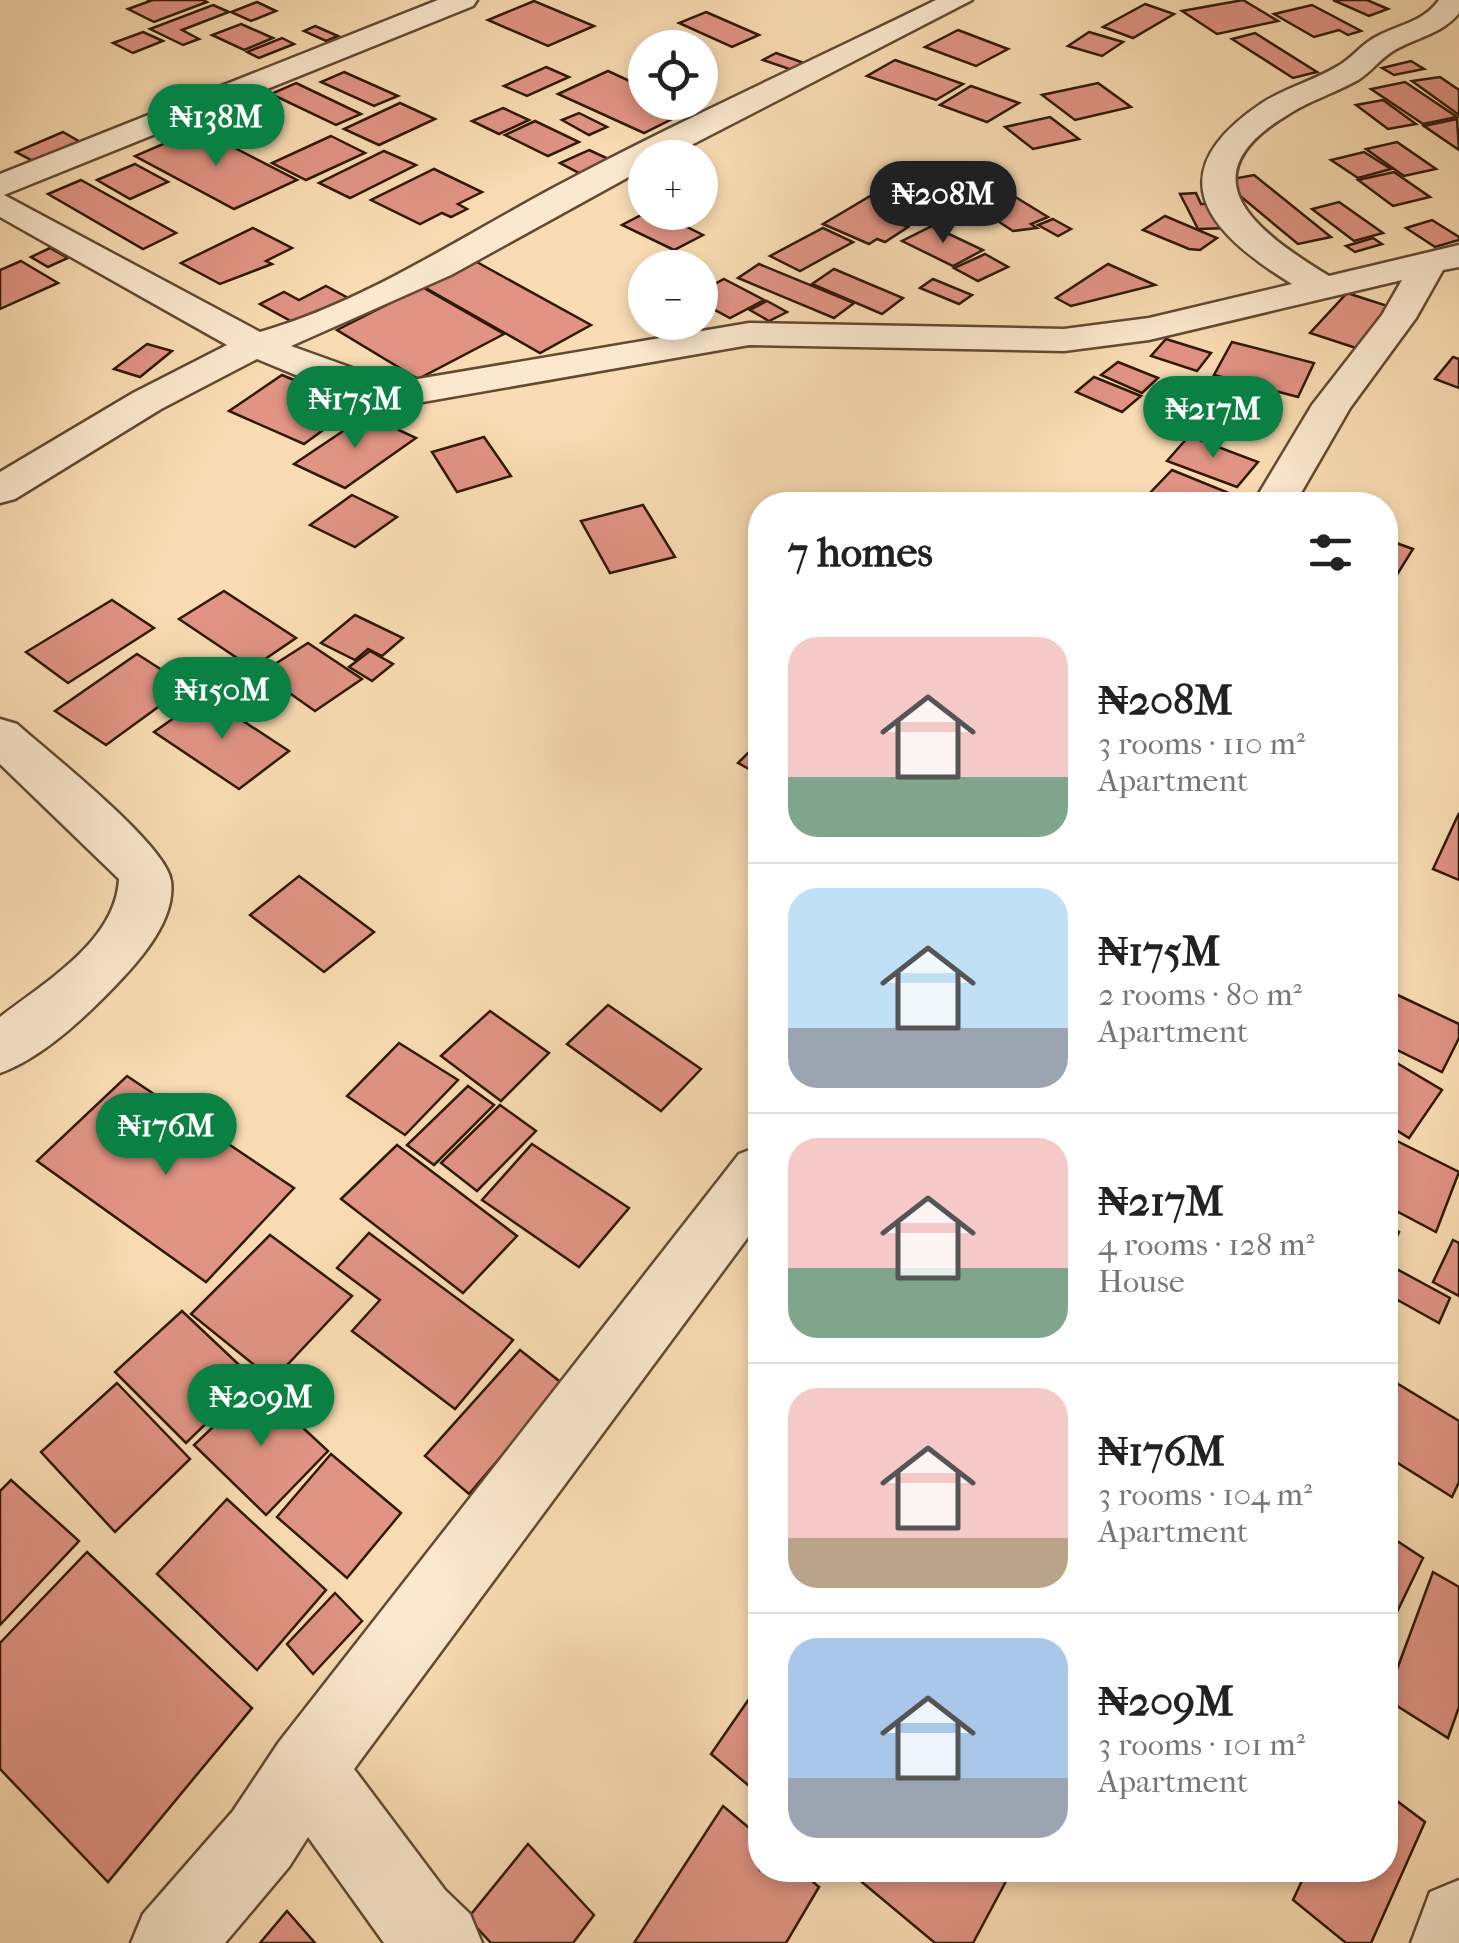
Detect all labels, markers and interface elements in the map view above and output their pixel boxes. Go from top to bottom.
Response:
map controls [628,30,718,340]
button: locate [628,30,718,120]
pin: ₦138M [146,84,286,169]
text: ₦138M [169,98,263,135]
button: + [628,140,718,230]
pin: ₦208M [873,161,1013,246]
text: ₦208M [892,175,994,212]
button: − [628,250,718,340]
pin: ₦175M [285,366,425,451]
pin: ₦217M [1143,376,1283,461]
text: ₦175M [308,380,402,417]
text: ₦217M [1165,390,1261,427]
icon: filters [1303,525,1358,580]
text: 7 homes [788,528,933,577]
pin: ₦150M [152,657,292,742]
text: ₦150M [174,671,270,708]
text: ₦208M [1098,676,1233,725]
icon: home [868,677,988,797]
text: 3 rooms · 110 m² [1098,725,1305,762]
text: Apartment [1098,762,1248,799]
text: ₦175M [1098,927,1220,976]
icon: home [868,928,988,1048]
text: 2 rooms · 80 m² [1098,976,1302,1013]
text: Apartment [1098,1013,1248,1050]
pin: ₦176M [96,1093,236,1178]
text: ₦176M [118,1107,214,1144]
text: ₦217M [1098,1177,1224,1226]
icon: home [868,1178,988,1298]
text: 4 rooms · 128 m² [1098,1226,1315,1263]
text: House [1098,1263,1185,1300]
pin: ₦209M [191,1364,331,1449]
text: ₦209M [209,1378,313,1415]
text: ₦176M [1098,1427,1225,1476]
icon: home [868,1428,988,1548]
text: 3 rooms · 104 m² [1098,1476,1312,1513]
text: Apartment [1098,1513,1248,1550]
text: ₦209M [1098,1677,1234,1726]
icon: home [868,1678,988,1798]
text: 3 rooms · 101 m² [1098,1726,1305,1763]
text: Apartment [1098,1763,1248,1800]

